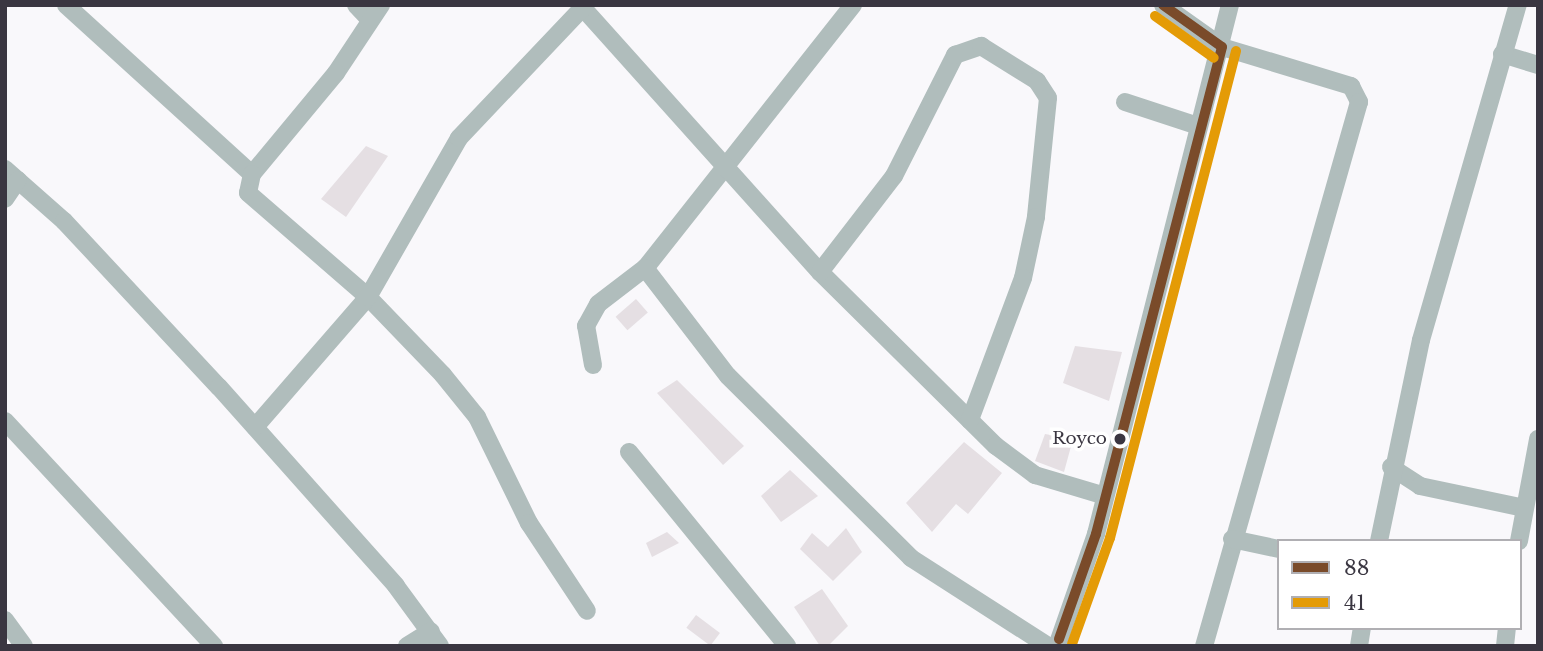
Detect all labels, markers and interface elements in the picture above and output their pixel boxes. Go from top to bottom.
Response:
place label: Royco [1052,429,1107,449]
marker: Royco [1113,432,1127,446]
legend [1277,539,1522,630]
text: 88 [1344,555,1369,581]
text: 41 [1344,590,1366,616]

